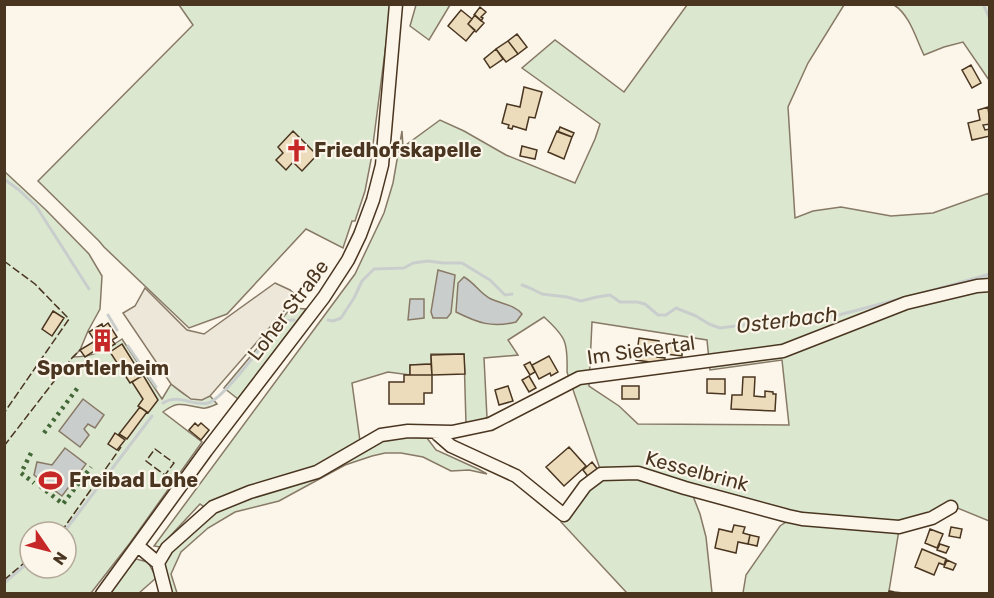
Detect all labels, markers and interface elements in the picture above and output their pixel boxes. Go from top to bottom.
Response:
church icon: Friedhofskapelle [283,137,309,163]
place label: Friedhofskapelle [314,138,482,162]
street label: Loher Straße [242,255,334,365]
water label: Osterbach [735,301,839,338]
building icon: Sportlerheim [90,327,116,353]
street label: Im Siekertal [585,331,697,369]
place label: Sportlerheim [37,356,169,380]
street label: Kesselbrink [643,446,752,496]
sports icon: Freibad Lohe [38,467,64,493]
place label: Freibad Lohe [69,468,198,492]
north arrow [18,520,78,580]
text: N [49,548,71,568]

